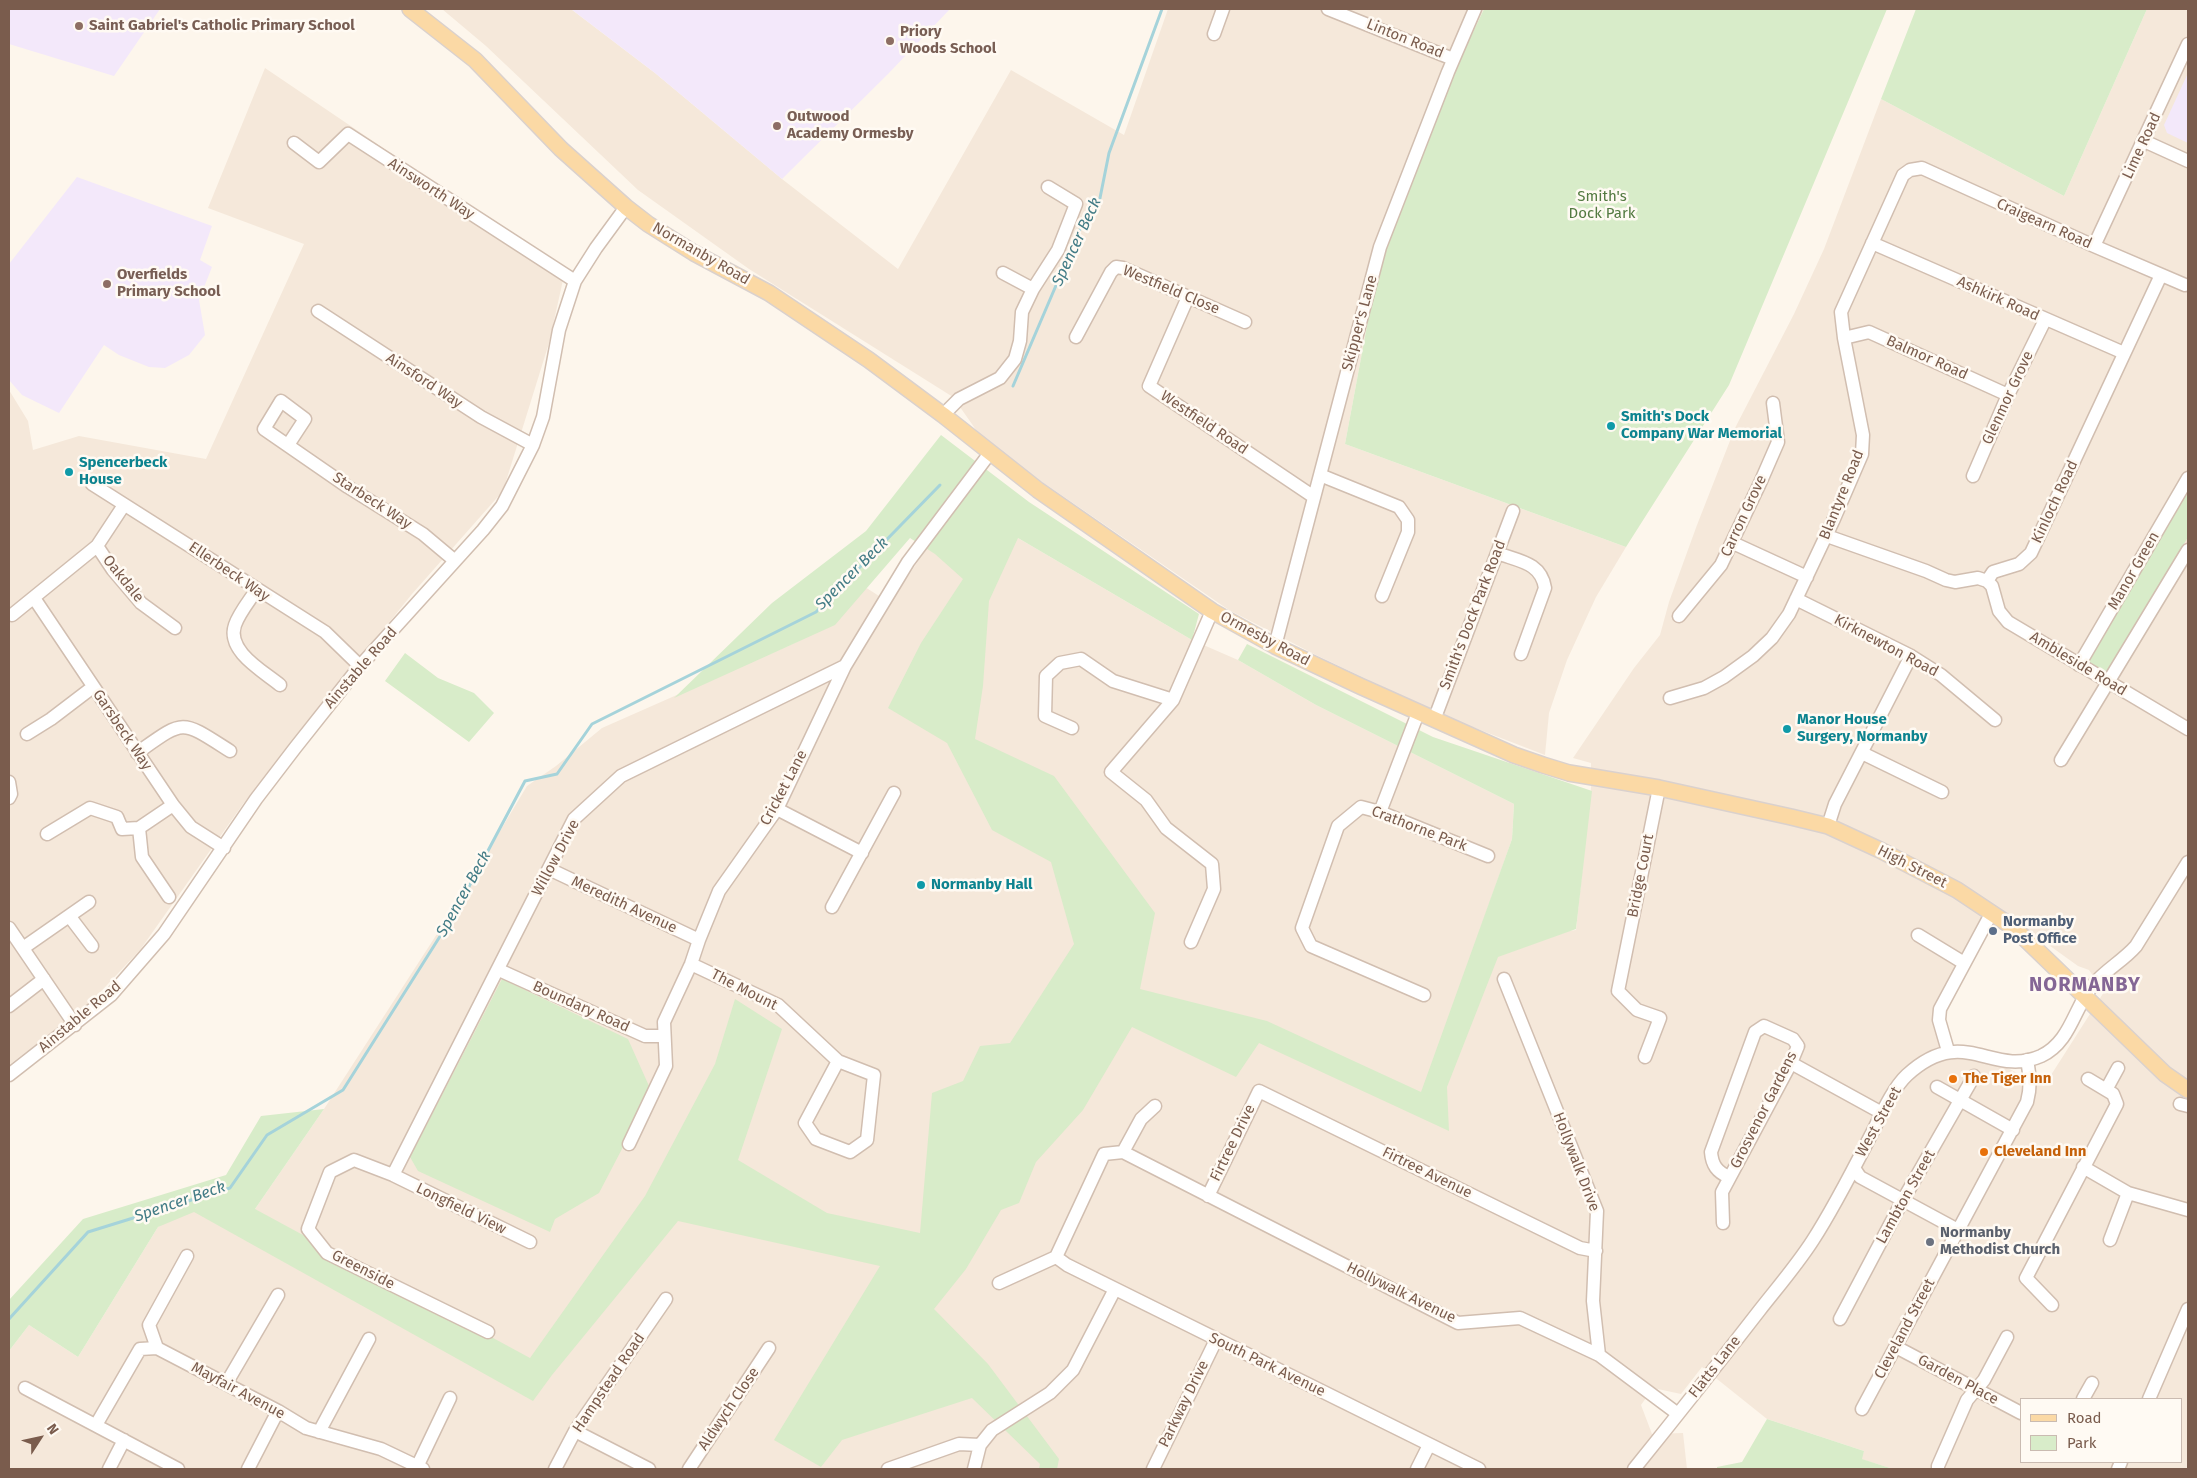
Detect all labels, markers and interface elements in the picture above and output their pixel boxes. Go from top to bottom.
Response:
street label: Linton Road [1364,15,1446,63]
place label: Saint Gabriel's Catholic Primary School [89,17,355,35]
marker: Saint Gabriel's Catholic Primary School [73,20,85,32]
place label: Priory Woods School [900,23,996,58]
marker: Priory Woods School [884,35,896,47]
place label: Outwood Academy Ormesby [787,108,913,143]
street label: Lime Road [2119,110,2165,182]
marker: Outwood Academy Ormesby [771,120,783,132]
street label: Ainsworth Way [384,154,478,224]
park label: Smith's Dock Park [1569,188,1635,223]
water label: Spencer Beck [1048,195,1106,289]
street label: Craigearn Road [1993,195,2095,253]
street label: Normanby Road [649,219,753,289]
street label: Westfield Close [1120,262,1222,318]
place label: Overfields Primary School [117,266,221,301]
street label: Skipper's Lane [1339,273,1381,373]
street label: Ashkirk Road [1954,273,2042,325]
marker: Overfields Primary School [101,278,113,290]
street label: Balmor Road [1883,332,1971,384]
street label: Glenmor Grove [1978,348,2038,448]
street label: Ainsford Way [382,350,466,412]
street label: Westfield Road [1157,387,1251,459]
place label: Smith's Dock Company War Memorial [1621,408,1782,443]
marker: Smith's Dock Company War Memorial [1605,420,1617,432]
street label: Blantyre Road [1816,447,1868,543]
place label: Spencerbeck House [79,454,167,489]
street label: Kinloch Road [2028,458,2082,546]
marker: Spencerbeck House [63,466,75,478]
street label: Starbeck Way [329,469,415,533]
street label: Carron Grove [1717,472,1771,560]
street label: Manor Green [2104,529,2164,613]
water label: Spencer Beck [812,534,892,614]
street label: Ellerbeck Way [185,538,273,606]
street label: Smith's Dock Park Road [1436,538,1510,692]
street label: Oakdale [99,552,147,606]
street label: Ormesby Road [1217,608,1313,670]
street label: Kirknewton Road [1831,611,1941,681]
street label: Ainstable Road [321,624,401,712]
street label: Ambleside Road [2026,628,2130,700]
street label: Garsbeck Way [88,686,156,774]
place label: Manor House Surgery, Normanby [1797,711,1927,746]
marker: Manor House Surgery, Normanby [1781,723,1793,735]
street label: Cricket Lane [757,747,811,829]
street label: Crathorne Park [1369,803,1469,855]
street label: Willow Drive [528,817,584,899]
street label: Bridge Court [1624,833,1658,919]
street label: High Street [1874,842,1950,892]
water label: Spencer Beck [433,848,495,940]
street label: Meredith Avenue [568,873,680,937]
place label: Normanby Hall [931,876,1032,894]
marker: Normanby Hall [915,879,927,891]
place label: Normanby Post Office [2003,913,2077,948]
marker: Normanby Post Office [1987,925,1999,937]
street label: The Mount [708,966,780,1014]
district label: NORMANBY [2028,973,2142,997]
street label: Ainstable Road [35,977,125,1057]
street label: Boundary Road [530,978,632,1036]
street label: Grosvenor Gardens [1727,1048,1801,1172]
place label: The Tiger Inn [1963,1070,2051,1088]
marker: The Tiger Inn [1947,1073,1959,1085]
street label: West Street [1852,1084,1906,1160]
street label: Firtree Drive [1207,1102,1259,1184]
street label: Hollywalk Drive [1549,1110,1603,1214]
street label: Firtree Avenue [1379,1143,1475,1203]
place label: Cleveland Inn [1994,1143,2086,1161]
marker: Cleveland Inn [1978,1146,1990,1158]
street label: Lambton Street [1873,1147,1939,1247]
water label: Spencer Beck [132,1177,228,1227]
street label: Longfield View [413,1179,509,1239]
place label: Normanby Methodist Church [1940,1224,2060,1259]
marker: Normanby Methodist Church [1924,1236,1936,1248]
street label: Greenside [328,1246,398,1294]
street label: Hollywalk Avenue [1343,1259,1459,1327]
street label: Cleveland Street [1871,1276,1939,1382]
street label: South Park Avenue [1206,1329,1328,1401]
street label: Hampstead Road [569,1330,649,1436]
street label: Flatts Lane [1685,1332,1745,1402]
street label: Garden Place [1914,1351,2002,1409]
street label: Parkway Drive [1155,1358,1213,1450]
street label: Mayfair Avenue [188,1359,288,1423]
street label: Aldwych Close [695,1364,763,1454]
legend [2020,1398,2182,1463]
text: Road [2067,1409,2102,1427]
north arrow [15,1413,65,1463]
text: N [43,1420,62,1438]
text: Park [2067,1434,2097,1452]

